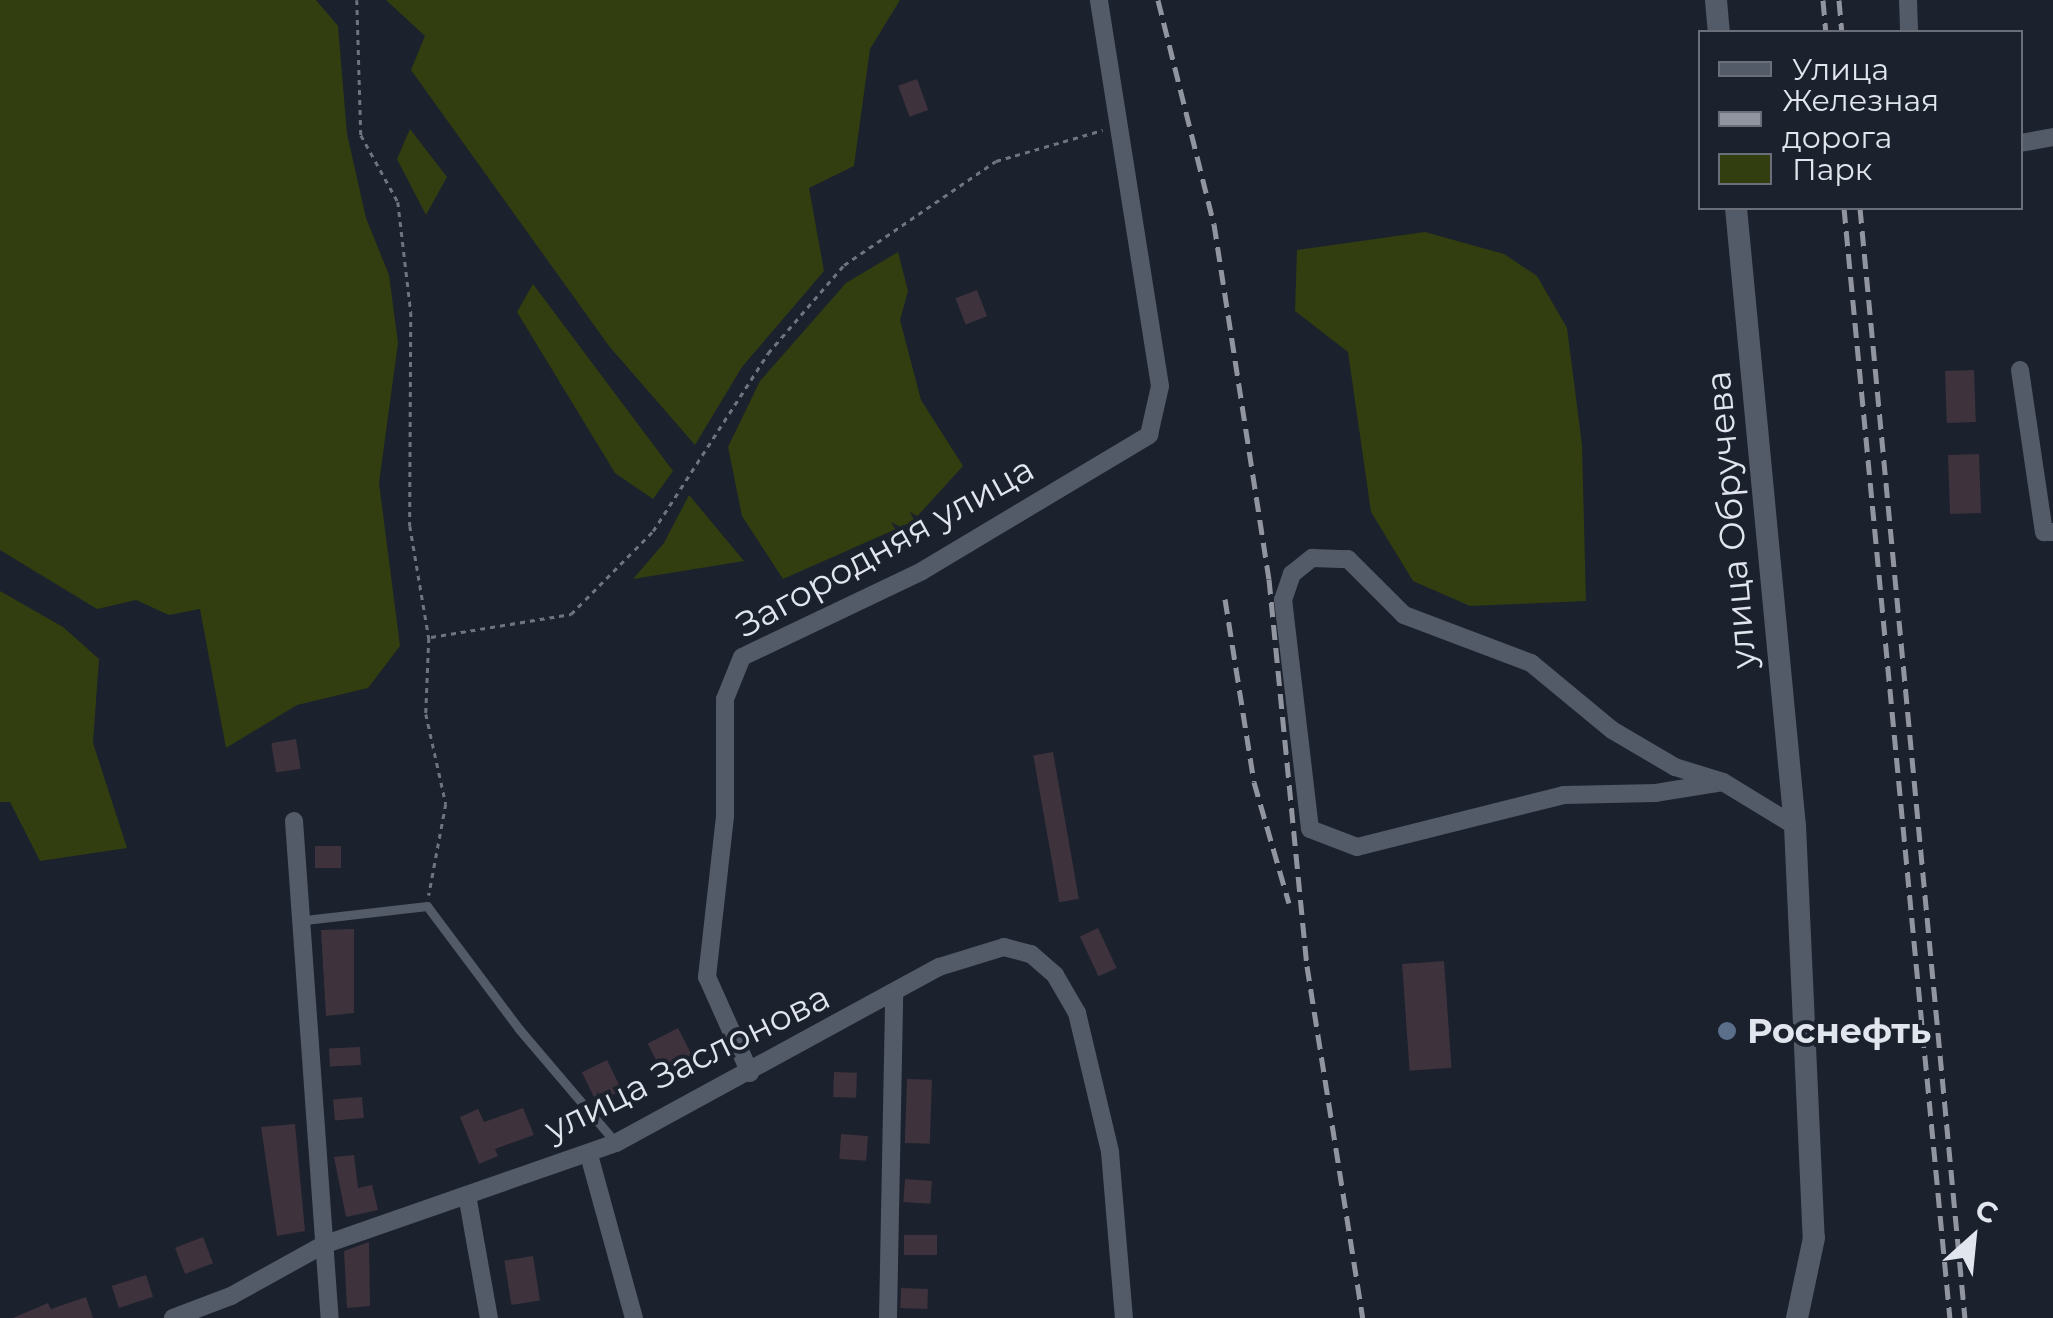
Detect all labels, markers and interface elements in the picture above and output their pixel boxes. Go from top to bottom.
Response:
legend [1698,30,2023,210]
text: Улица [1792,51,1889,88]
text: Железная дорога [1782,82,1939,156]
text: Парк [1792,151,1872,188]
street label: улица Обручева [1697,369,1765,671]
street label: Загородняя улица [729,448,1041,646]
street label: улица Заслонова [538,976,836,1150]
place label: Роснефть [1747,1010,1931,1052]
marker: Роснефть [1716,1020,1738,1042]
north arrow [1923,1188,2023,1288]
text: С [1970,1192,2003,1231]

